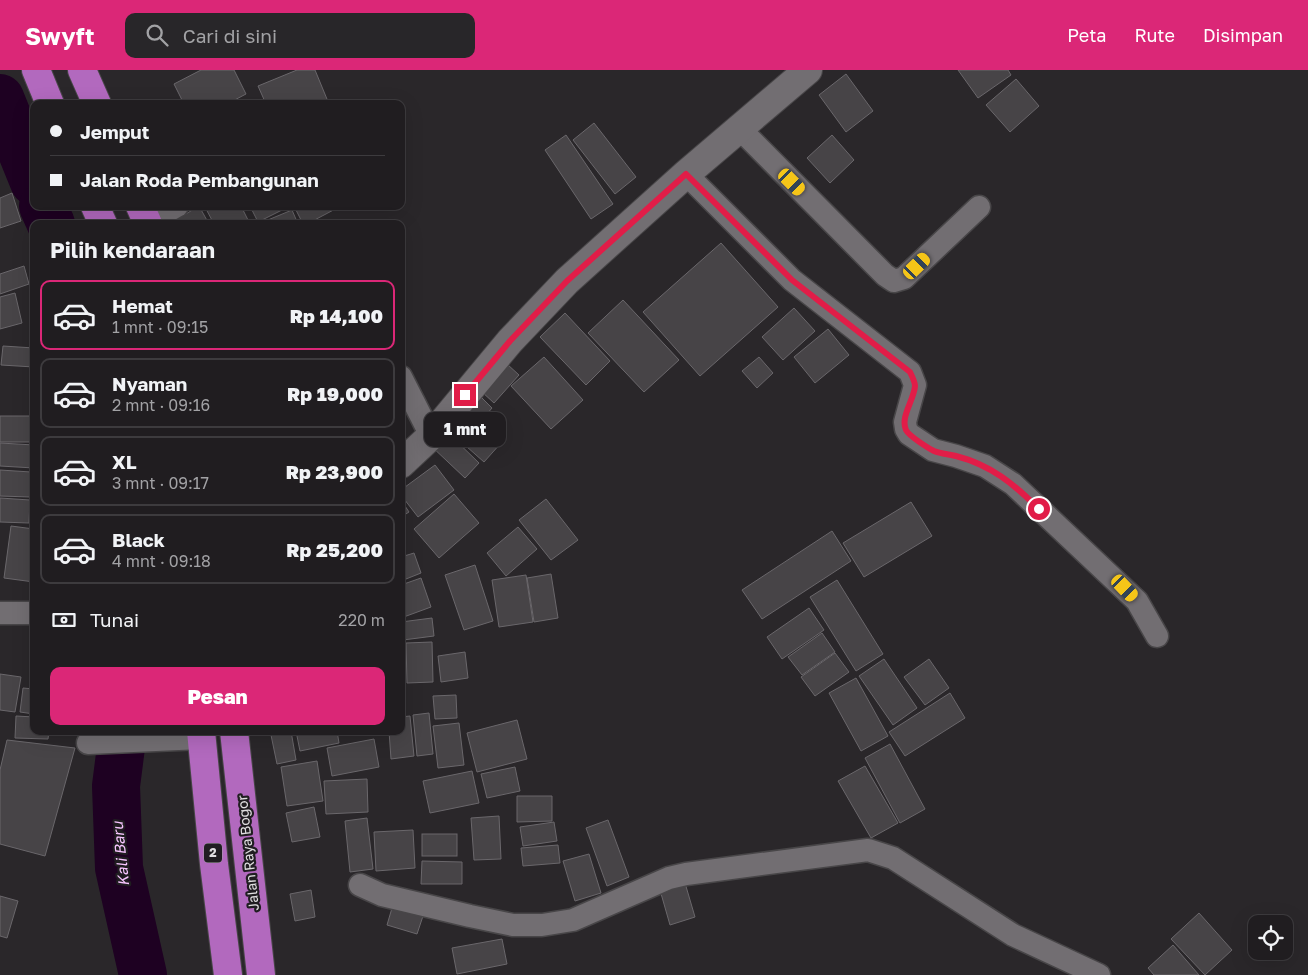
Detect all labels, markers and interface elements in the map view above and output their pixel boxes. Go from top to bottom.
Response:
search box [125,13,475,58]
text: Swyft [25,21,95,50]
icon: search [143,21,171,49]
text: Cari di sini [183,24,277,47]
text: Peta [1067,24,1107,46]
text: Rute [1135,24,1175,46]
text: Disimpan [1203,24,1283,46]
text: Jemput [80,120,149,143]
car [776,166,807,198]
text: Jalan Roda Pembangunan [80,168,319,191]
text: Pilih kendaraan [50,236,215,263]
car [900,250,933,282]
icon: car [52,293,97,338]
text: Hemat [112,294,173,317]
text: Rp 14,100 [290,304,383,327]
text: 1 mnt · 09:15 [112,317,208,337]
icon: car [52,371,97,416]
text: Nyaman [112,372,187,395]
text: Rp 19,000 [287,382,383,405]
route end [454,384,476,406]
text: 2 mnt · 09:16 [112,395,210,415]
callout: 1 mnt [424,412,506,448]
text: 1 mnt [444,419,486,439]
icon: car [52,449,97,494]
text: XL [112,450,137,473]
text: Rp 23,900 [286,460,383,483]
text: 3 mnt · 09:17 [112,473,209,493]
route start [1028,498,1050,520]
icon: car [52,527,97,572]
text: Black [112,528,165,551]
text: Rp 25,200 [286,538,383,561]
text: 4 mnt · 09:18 [112,551,211,571]
car [1109,572,1140,604]
icon: cash [50,606,78,634]
text: Tunai [90,608,139,631]
text: 220 m [338,610,385,630]
button: Pesan [50,667,385,725]
street label: Jalan Raya Bogor [233,794,262,912]
water label: Kali Baru [108,820,132,887]
road number: 2 [204,844,222,862]
map controls [1248,915,1293,960]
button: locate [1248,915,1293,960]

